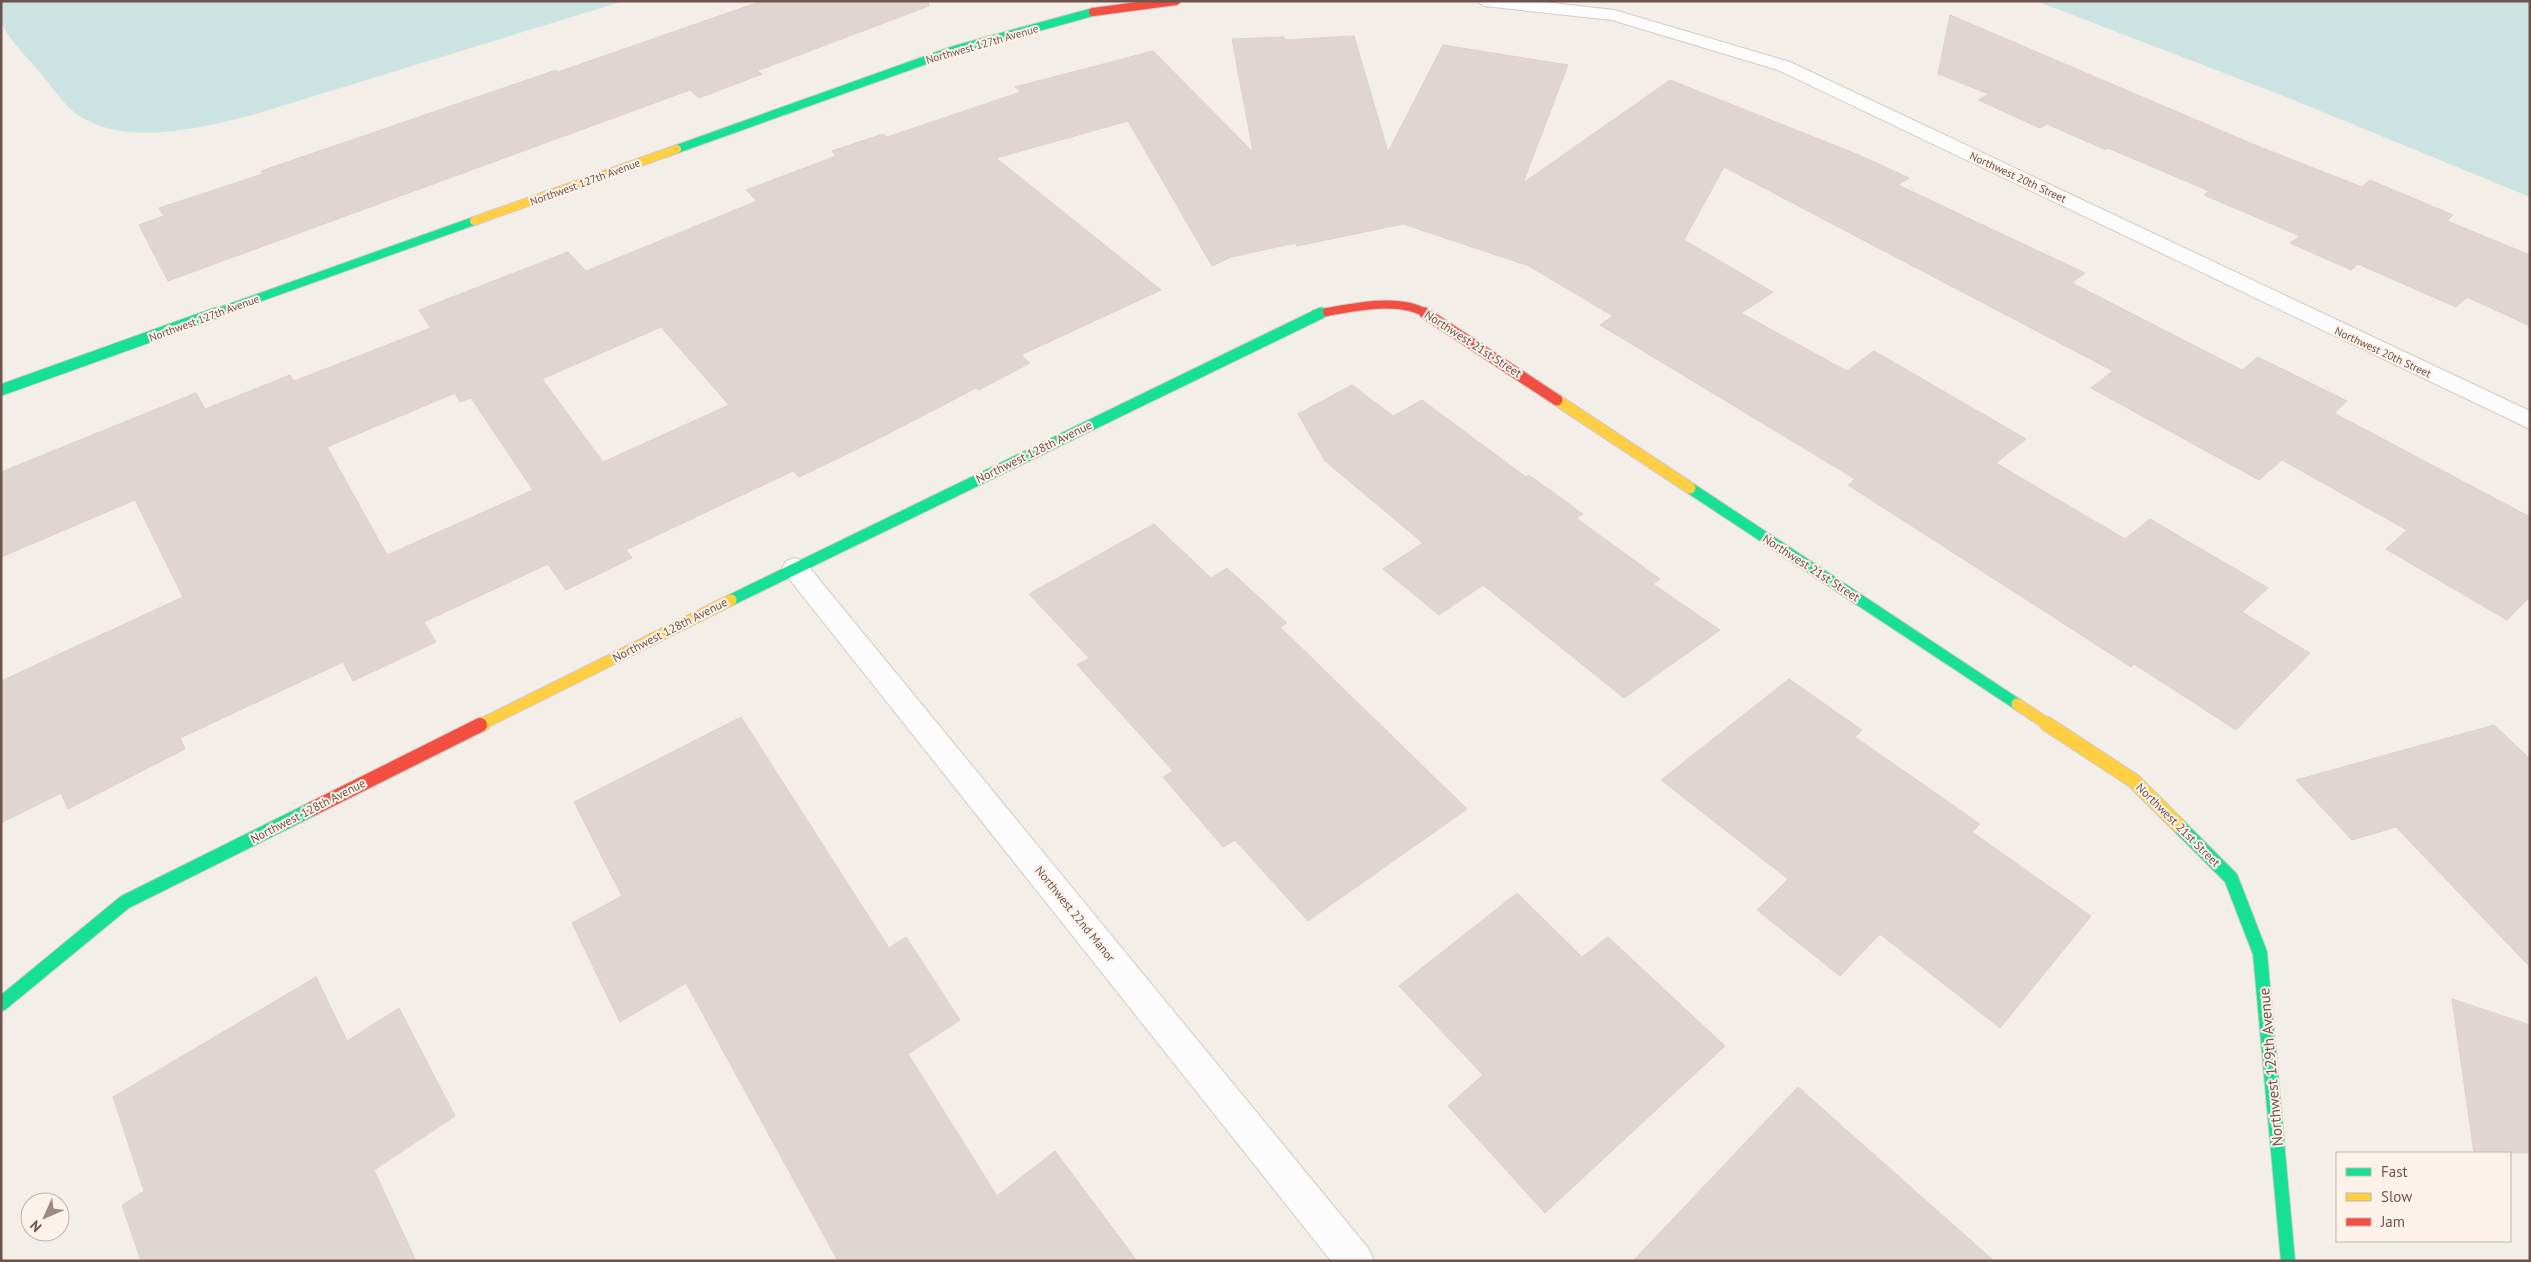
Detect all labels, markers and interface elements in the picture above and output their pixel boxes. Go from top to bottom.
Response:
street label: Northwest 127th Avenue [924,21,1040,67]
street label: Northwest 20th Street [1968,149,2069,206]
street label: Northwest 127th Avenue [528,155,642,208]
street label: Northwest 127th Avenue [147,291,261,344]
street label: Northwest 21st Street [1422,307,1525,381]
street label: Northwest 20th Street [2333,324,2434,381]
street label: Northwest 128th Avenue [973,417,1094,486]
street label: Northwest 21st Street [1760,531,1863,605]
street label: Northwest 128th Avenue [610,594,730,665]
street label: Northwest 128th Avenue [248,775,368,846]
street label: Northwest 21st Street [2133,779,2224,870]
street label: Northwest 22nd Manor [1032,863,1119,964]
street label: Northwest 129th Avenue [2254,987,2287,1147]
legend [2336,1152,2511,1242]
text: Fast [2381,1162,2408,1181]
text: Slow [2381,1187,2412,1206]
north arrow [20,1192,70,1242]
text: Jam [2380,1212,2405,1231]
text: N [26,1217,45,1236]

